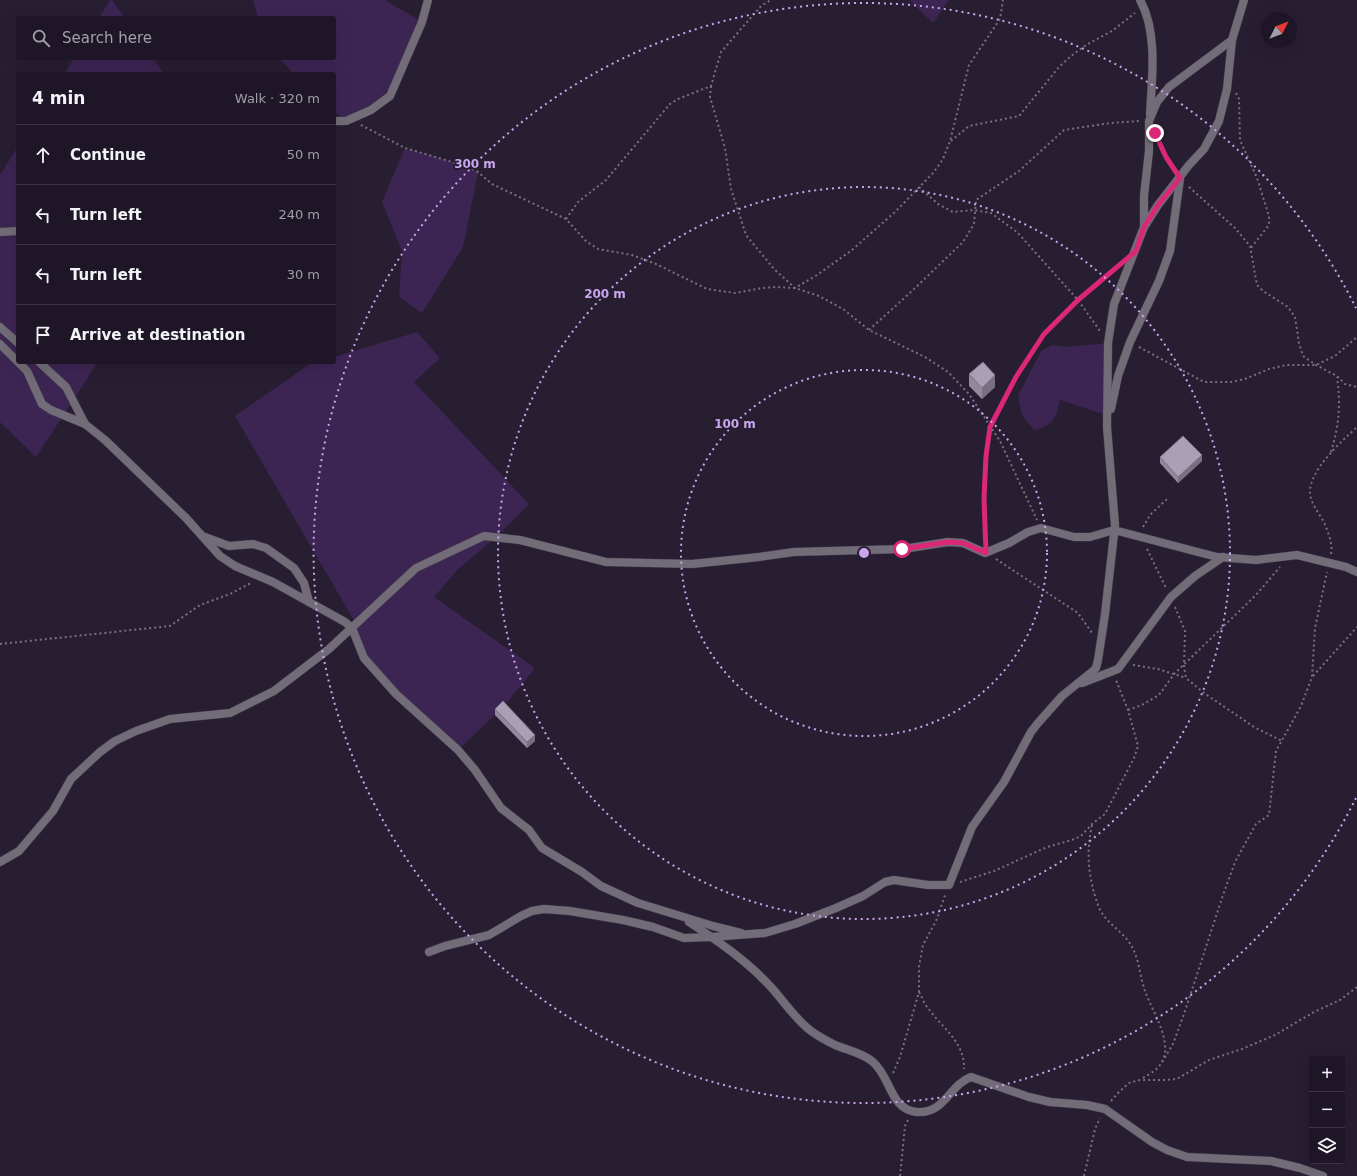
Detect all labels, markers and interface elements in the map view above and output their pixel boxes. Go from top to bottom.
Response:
north arrow [1261,12,1297,48]
search box [16,16,336,60]
icon: search [30,27,52,49]
text: Search here [62,29,152,47]
text: 4 min [32,88,85,108]
text: Walk · 320 m [235,91,320,106]
route end [1146,124,1164,142]
icon: ahead [32,144,54,166]
text: Continue [70,146,146,164]
text: 50 m [287,147,320,162]
text: 300 m [454,157,496,171]
icon: left [32,204,54,226]
text: Turn left [70,206,142,224]
text: 240 m [278,207,320,222]
icon: left [32,264,54,286]
text: Turn left [70,266,142,284]
text: 30 m [287,267,320,282]
text: 200 m [584,287,626,301]
icon: arrive [32,324,54,346]
text: Arrive at destination [70,326,245,344]
text: 100 m [714,417,756,431]
route start [893,540,911,558]
centre of rings [857,546,871,560]
map controls [1309,1056,1345,1164]
button: + [1309,1056,1345,1092]
button: − [1309,1092,1345,1128]
button: layers [1309,1128,1345,1164]

